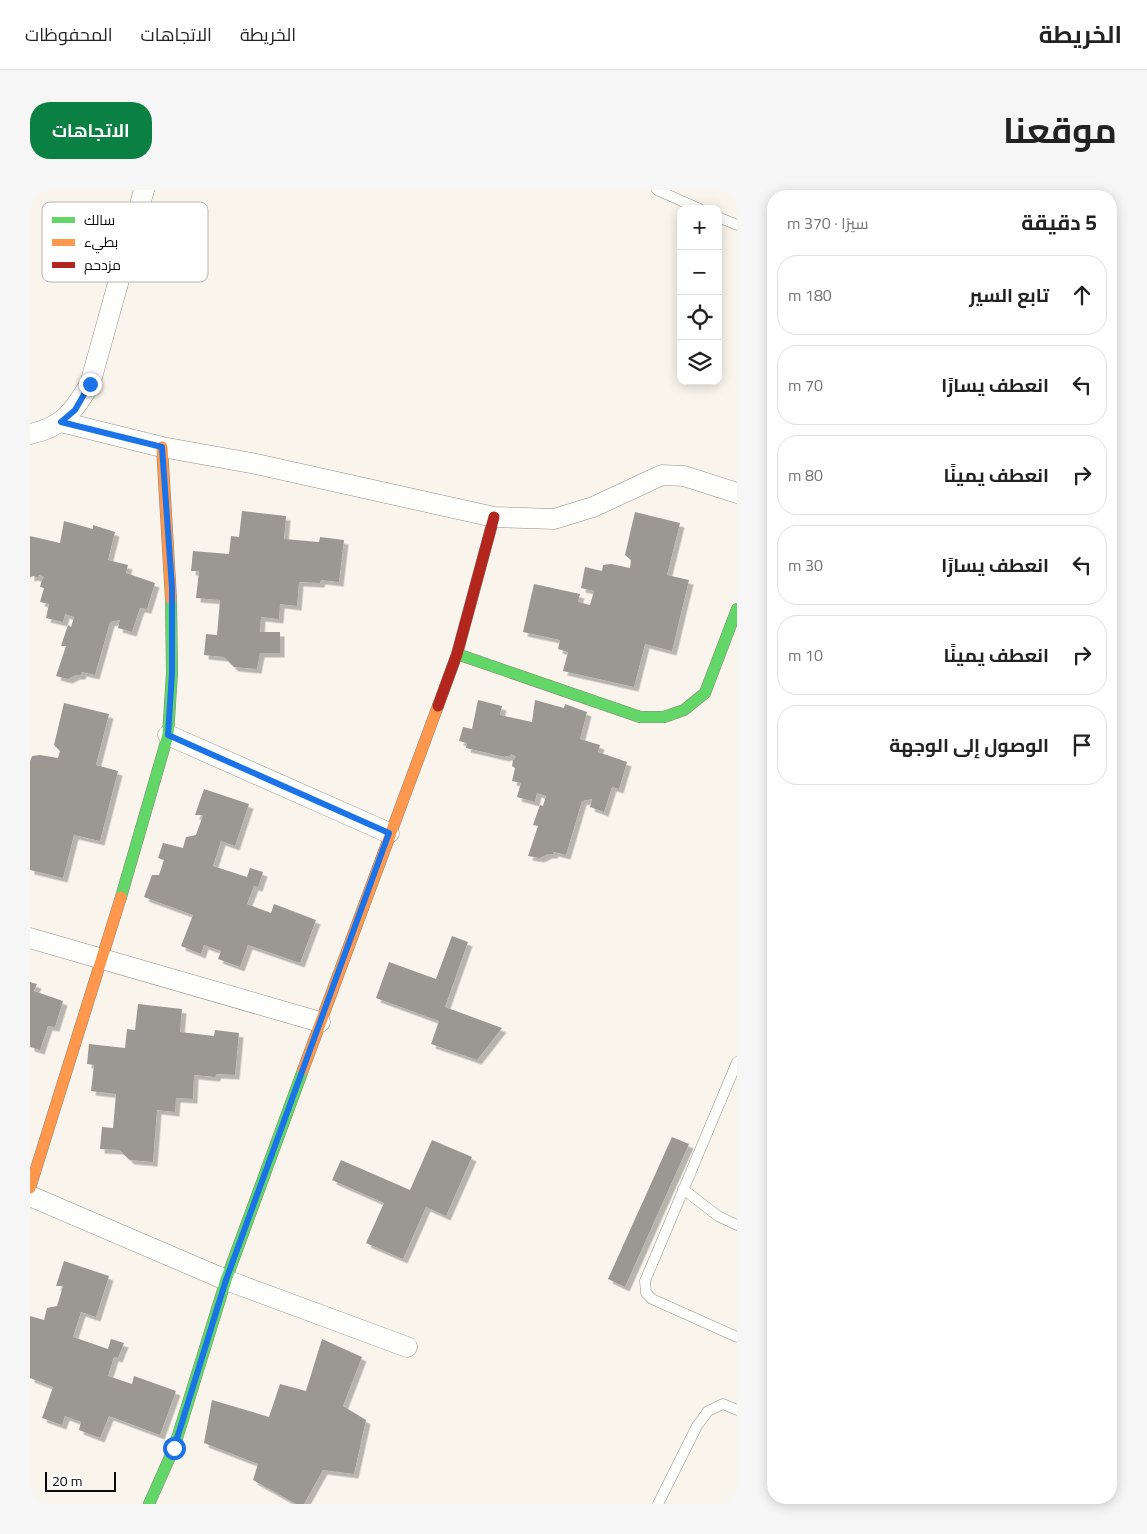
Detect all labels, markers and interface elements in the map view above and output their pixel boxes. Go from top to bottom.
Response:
text: الخريطة [1039,12,1122,57]
text: المحفوظات [25,18,113,51]
text: الاتجاهات [141,18,212,51]
text: الخريطة [240,18,296,51]
text: موقعنا [1003,97,1117,163]
button: الاتجاهات [30,102,152,159]
legend [42,202,208,282]
text: 5 دقيقة [1021,203,1097,242]
map controls [677,205,722,385]
button: + [677,205,722,250]
text: سالك [84,207,115,233]
text: سيرًا · 370 m [787,208,868,238]
text: بطيء [84,229,118,255]
button: − [677,250,722,295]
text: مزدحم [84,252,121,278]
text: تابع السير [969,277,1049,313]
text: 180 m [788,280,832,310]
icon: ahead [1068,281,1096,309]
button: locate [677,295,722,340]
button: layers [677,340,722,385]
text: انعطف يسارًا [941,367,1049,403]
text: 70 m [788,370,823,400]
icon: left [1068,371,1096,399]
route end [79,373,102,396]
text: انعطف يمينًا [944,457,1049,493]
text: 80 m [788,460,823,490]
icon: right [1068,461,1096,489]
text: انعطف يسارًا [941,547,1049,583]
text: 30 m [788,550,823,580]
icon: left [1068,551,1096,579]
text: انعطف يمينًا [944,637,1049,673]
text: 10 m [788,640,823,670]
icon: right [1068,641,1096,669]
text: الوصول إلى الوجهة [889,727,1049,763]
icon: arrive [1068,731,1096,759]
route start [163,1437,186,1460]
text: 20 m [52,1468,82,1494]
scale bar [45,1469,116,1492]

